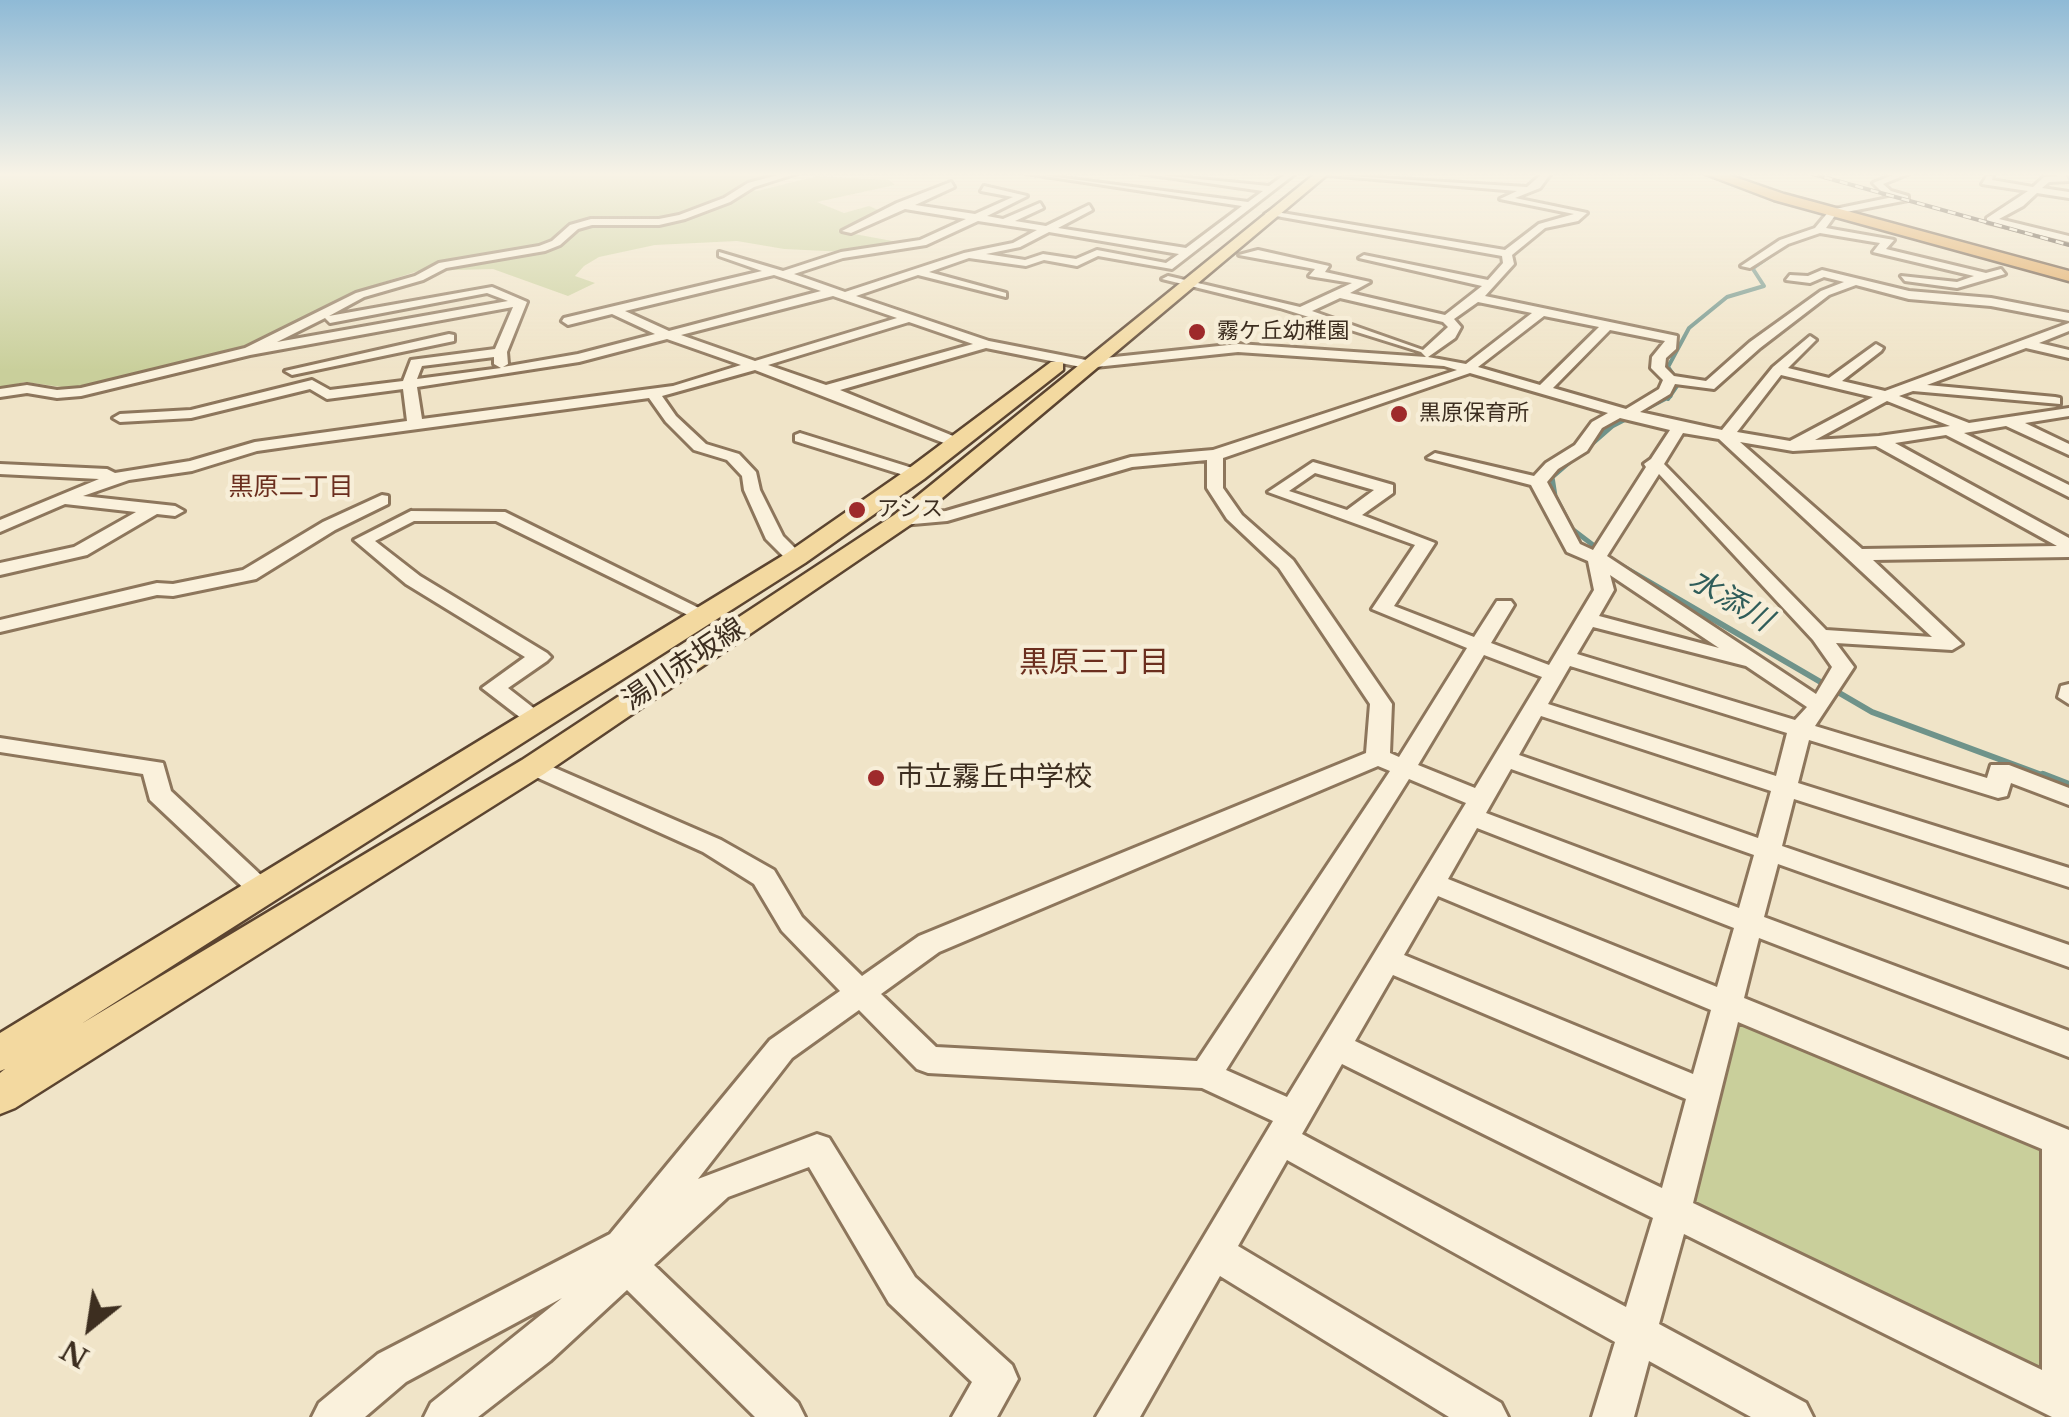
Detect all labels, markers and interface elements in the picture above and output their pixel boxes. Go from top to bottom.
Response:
place label: 霧ケ丘幼稚園 [1217,319,1349,345]
marker: 霧ケ丘幼稚園 [1186,321,1208,343]
place label: 黒原保育所 [1419,401,1529,427]
marker: 黒原保育所 [1388,403,1410,425]
district label: 黒原二丁目 [229,473,353,503]
place label: アシス [877,497,943,523]
marker: アシス [846,499,868,521]
water label: 水添川 [1682,562,1778,640]
street label: 湯川赤坂線 [617,612,751,718]
district label: 黒原三丁目 [1019,646,1169,682]
place label: 市立霧丘中学校 [896,761,1092,795]
marker: 市立霧丘中学校 [865,767,887,789]
north arrow [40,1277,140,1377]
text: N [55,1332,95,1375]

